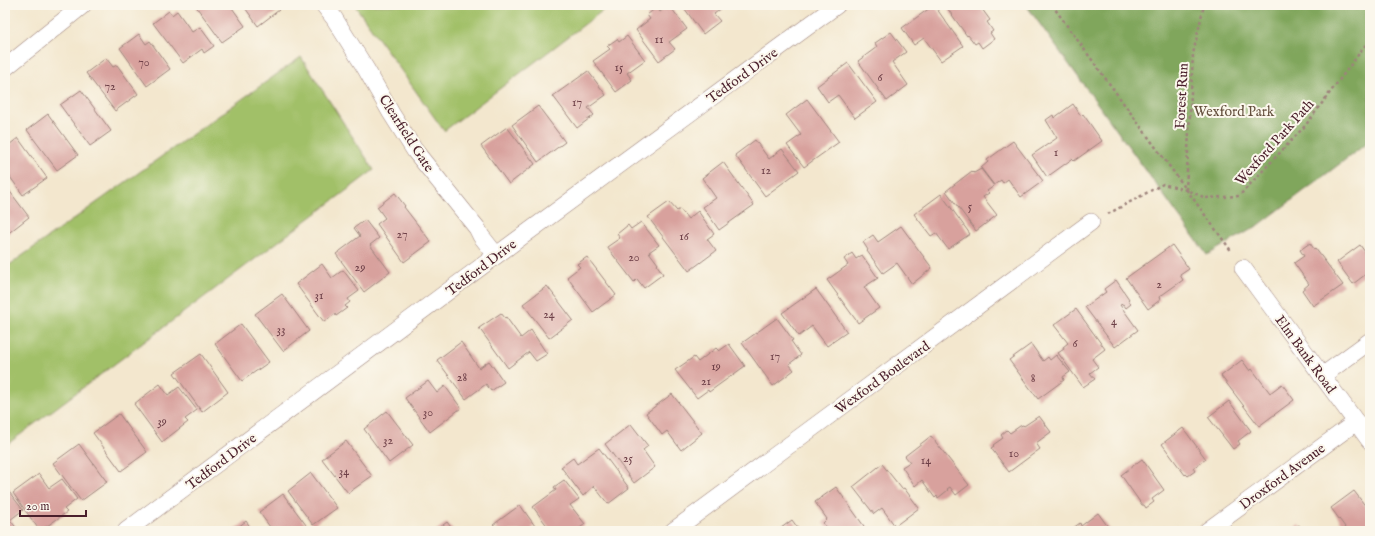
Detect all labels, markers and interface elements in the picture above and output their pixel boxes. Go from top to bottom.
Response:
house number: 11 [655,32,663,47]
street label: Tedford Drive [703,44,782,108]
house number: 70 [138,55,150,70]
house number: 15 [615,60,624,75]
street label: Forest Run [1171,62,1193,129]
house number: 6 [877,70,883,85]
house number: 72 [104,79,116,94]
street label: Clearfield Gate [374,91,438,176]
house number: 17 [572,95,582,110]
street label: Wexford Park Path [1231,95,1319,190]
park label: Wexford Park [1194,103,1275,121]
house number: 1 [1054,145,1058,160]
house number: 12 [761,163,771,178]
house number: 5 [968,199,973,214]
house number: 27 [396,227,408,242]
house number: 16 [679,229,690,244]
street label: Tedford Drive [443,235,521,300]
house number: 20 [628,250,640,265]
house number: 29 [355,260,365,275]
house number: 2 [1156,277,1162,292]
house number: 31 [315,288,323,303]
house number: 24 [543,307,555,322]
street label: Elm Bank Road [1271,312,1340,398]
house number: 4 [1111,314,1117,329]
house number: 33 [277,322,285,337]
house number: 6 [1072,336,1078,351]
street label: Wexford Boulevard [832,337,934,418]
house number: 17 [770,349,780,364]
house number: 19 [711,359,721,374]
house number: 28 [457,370,467,385]
house number: 8 [1031,371,1036,386]
house number: 21 [701,374,711,389]
house number: 30 [423,405,433,420]
house number: 39 [157,414,167,429]
street label: Tedford Drive [183,429,261,494]
house number: 32 [383,433,393,448]
street label: Droxford Avenue [1236,439,1329,514]
house number: 10 [1009,446,1019,461]
house number: 25 [623,451,634,466]
house number: 14 [921,453,931,468]
house number: 34 [339,464,349,479]
scale bar [20,492,86,518]
text: 20 m [26,499,49,514]

